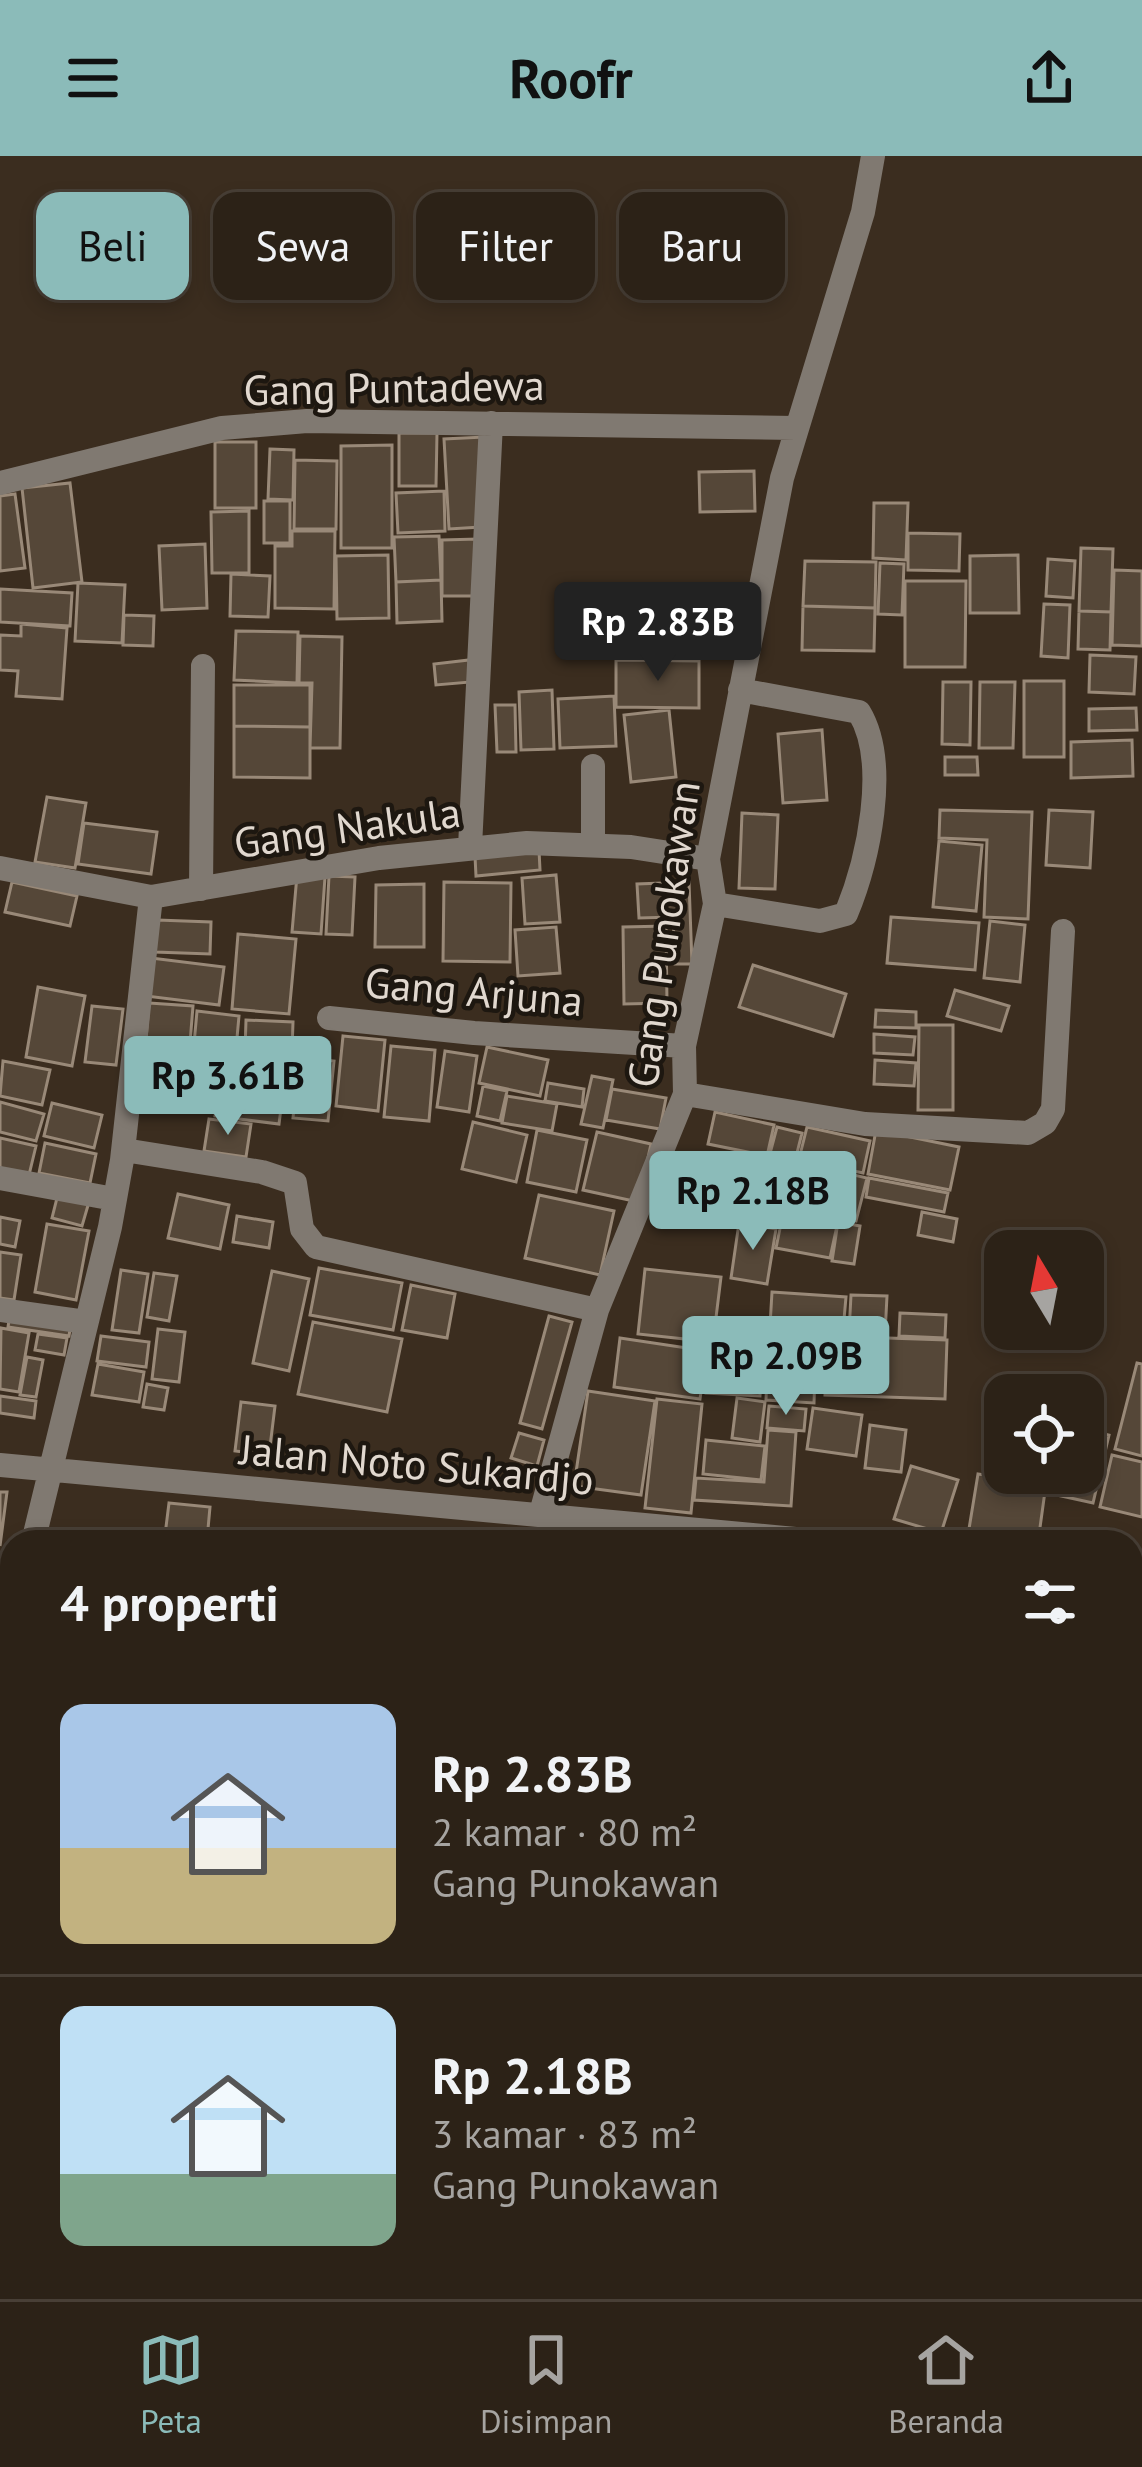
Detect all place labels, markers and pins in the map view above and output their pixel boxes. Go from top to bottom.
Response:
pin: Rp 2.83B [534,582,782,684]
pin: Rp 3.61B [104,1036,352,1138]
pin: Rp 2.18B [629,1151,877,1253]
pin: Rp 2.09B [662,1316,910,1418]

